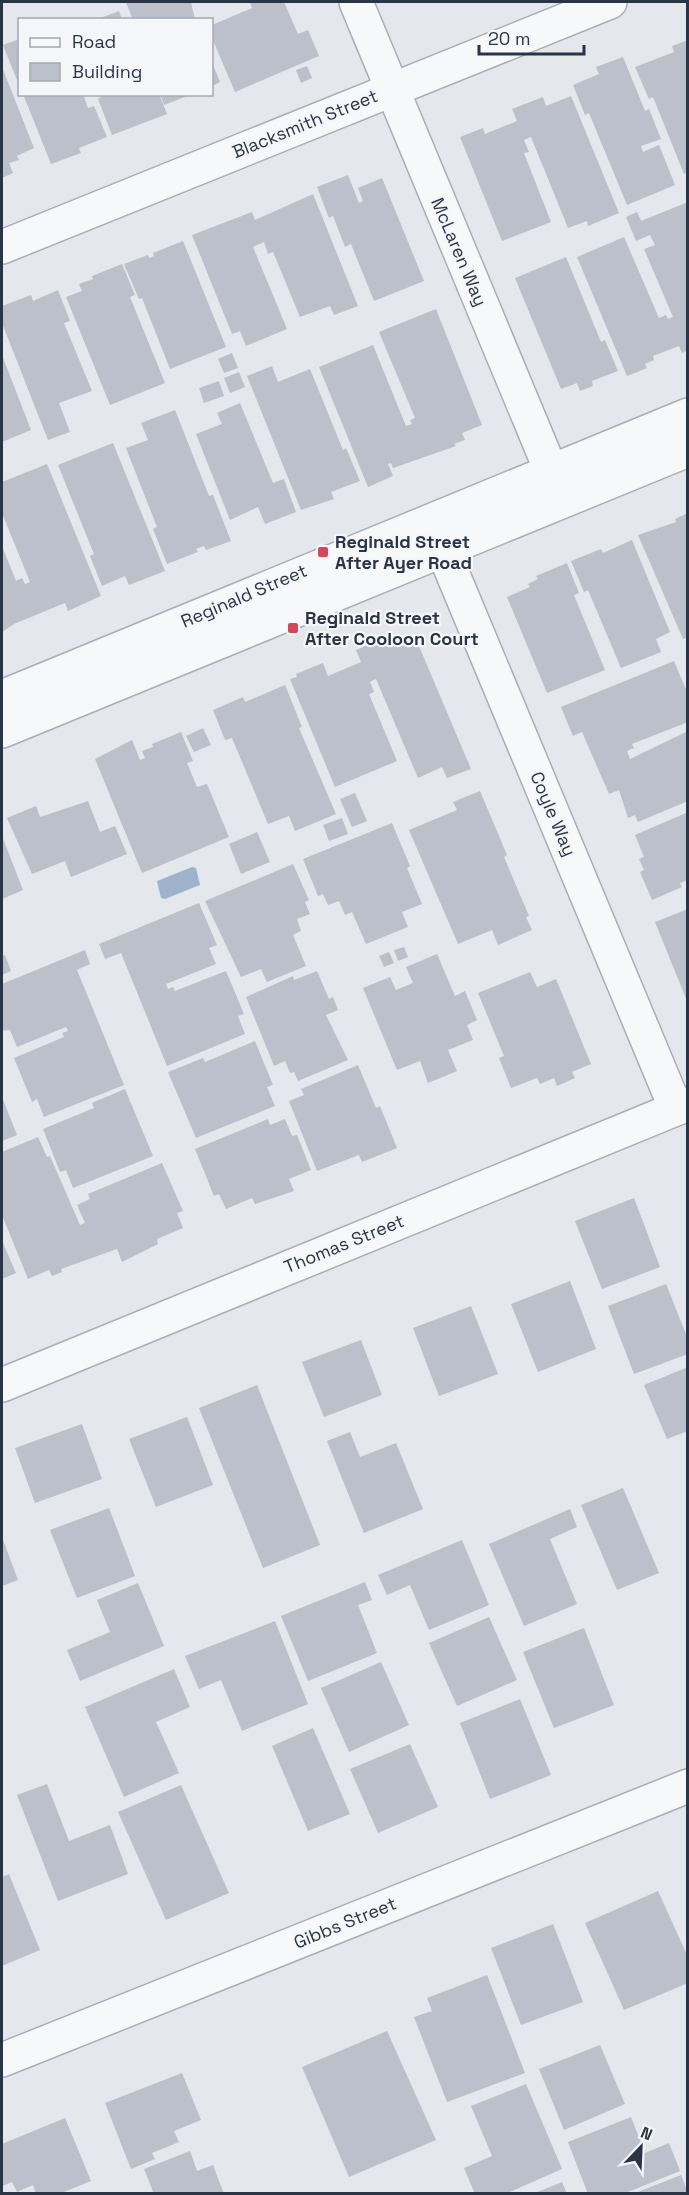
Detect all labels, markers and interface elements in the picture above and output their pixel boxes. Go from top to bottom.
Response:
legend [18,18,213,96]
scale bar [479,18,584,56]
text: 20 m [488,27,531,50]
text: Road [72,30,116,53]
text: Building [72,60,142,83]
street label: Blacksmith Street [229,84,381,163]
street label: McLaren Way [426,194,493,310]
place label: Reginald Street After Ayer Road [335,530,472,574]
marker: Reginald Street After Ayer Road [316,545,330,559]
street label: Reginald Street [177,559,310,632]
place label: Reginald Street After Cooloon Court [305,606,479,650]
marker: Reginald Street After Cooloon Court [286,621,300,635]
street label: Coyle Way [525,768,582,860]
street label: Thomas Street [280,1209,407,1278]
street label: Gibbs Street [290,1892,399,1954]
north arrow [611,2117,671,2177]
text: N [638,2122,656,2145]

